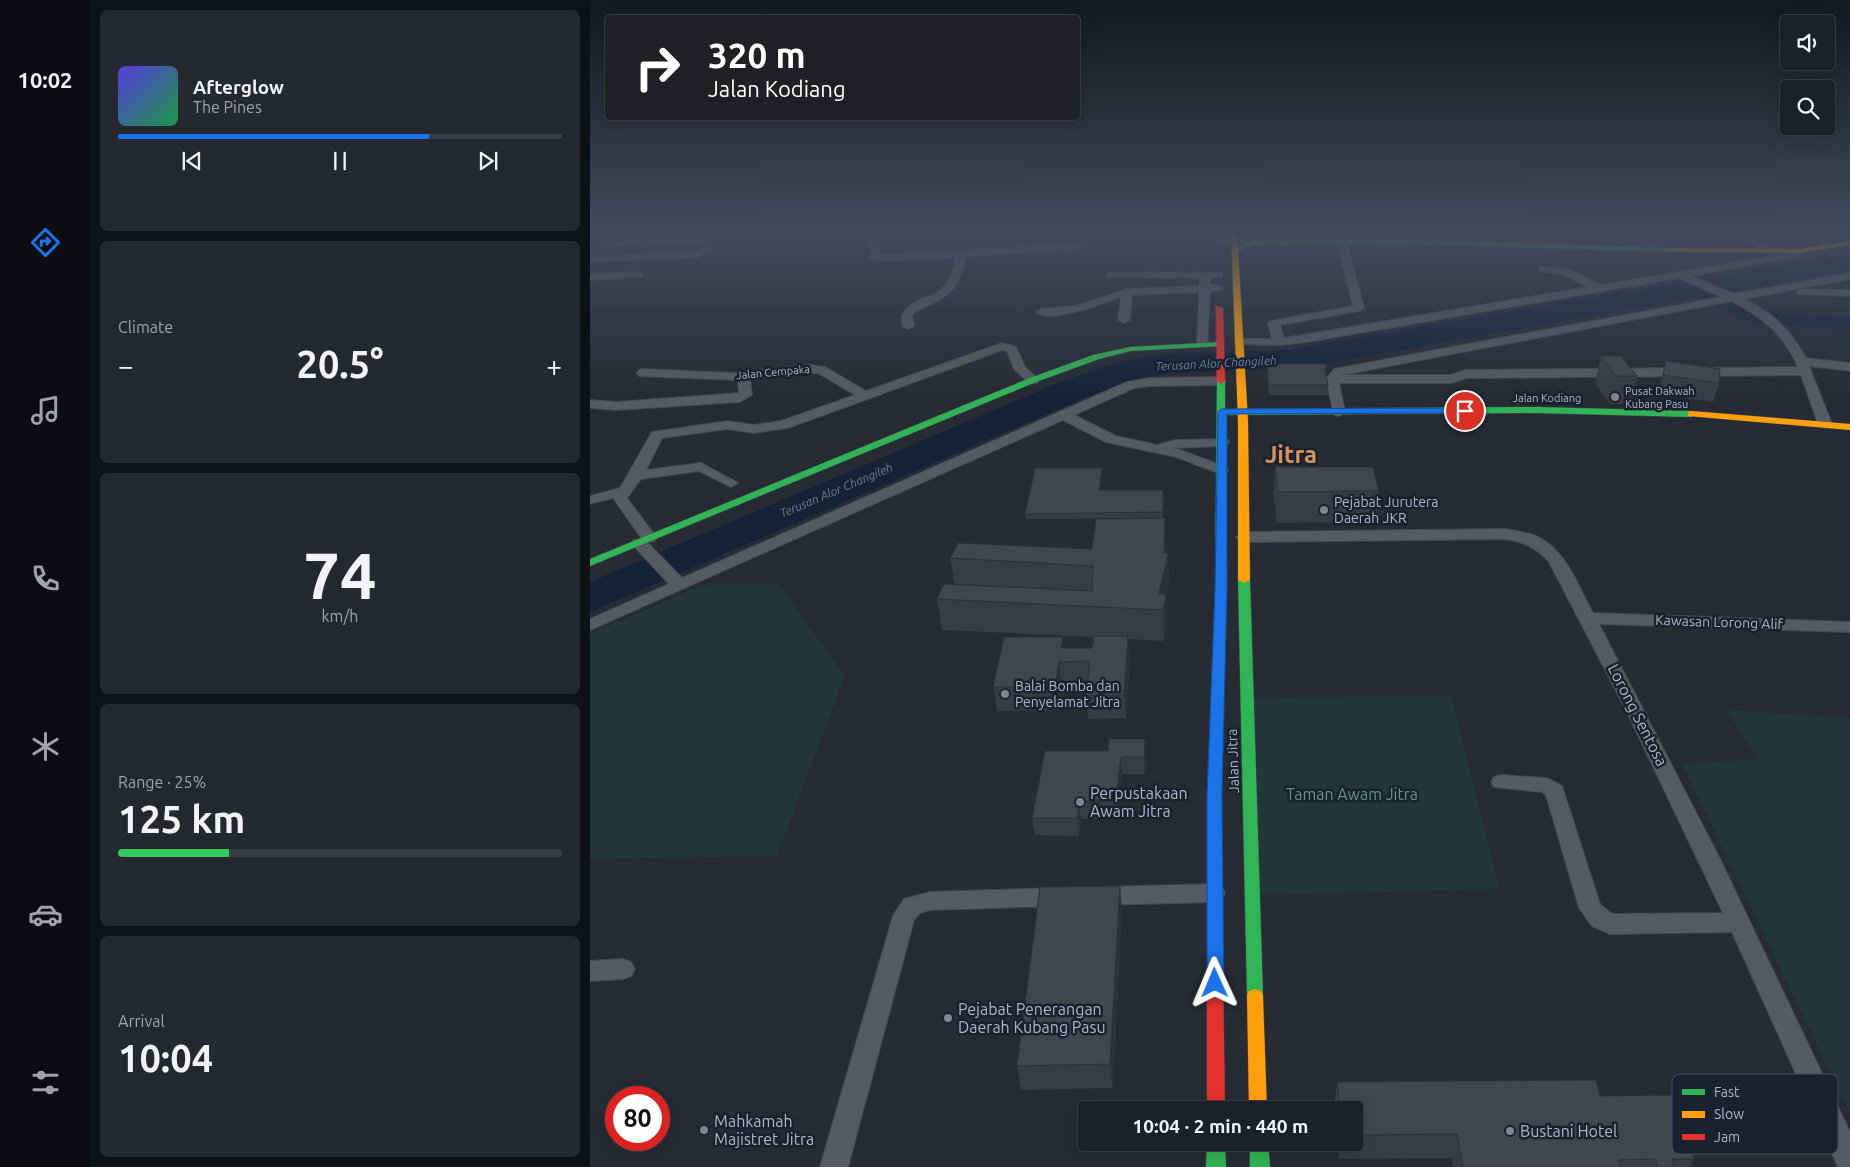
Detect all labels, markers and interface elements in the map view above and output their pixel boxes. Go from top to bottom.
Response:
map controls [1780,15,1835,135]
button: sound [1780,15,1835,70]
icon: right [625,35,690,100]
text: 320 m [708,35,806,75]
text: 10:02 [17,67,73,92]
text: Afterglow [193,76,284,98]
text: Jalan Kodiang [708,76,846,101]
button: search [1780,80,1835,135]
text: The Pines [193,98,262,116]
icon: previous [178,147,206,175]
icon: pause [326,147,354,175]
icon: next [474,147,502,175]
icon: directions [28,225,63,260]
text: Climate [118,318,173,336]
text: 20.5° [296,343,384,385]
text: − [118,350,134,381]
text: + [546,350,562,381]
water label: Terusan Alor Changileh [1155,353,1277,373]
street label: Jalan Cempaka [736,363,810,381]
place label: Pusat Dakwah Kubang Pasu [1625,385,1695,410]
pin [1444,390,1486,432]
marker: Pusat Dakwah Kubang Pasu [1609,391,1621,403]
street label: Jalan Kodiang [1513,392,1581,404]
icon: music [28,393,63,428]
icon: arrive [1451,397,1479,425]
district label: Jitra [1265,441,1317,468]
water label: Terusan Alor Changileh [778,460,894,520]
place label: Pejabat Jurutera Daerah JKR [1334,494,1438,526]
marker: Pejabat Jurutera Daerah JKR [1318,504,1330,516]
text: 74 [303,538,377,611]
icon: phone [28,561,63,596]
text: km/h [322,607,358,625]
street label: Kawasan Lorong Alif [1655,612,1784,632]
street label: Lorong Sentosa [1605,661,1671,769]
place label: Balai Bomba dan Penyelamat Jitra [1015,678,1120,710]
marker: Balai Bomba dan Penyelamat Jitra [999,688,1011,700]
icon: climate [28,729,63,764]
street label: Jalan Jitra [1224,729,1242,793]
text: Range · 25% [118,773,206,791]
place label: Perpustakaan Awam Jitra [1090,784,1188,820]
park label: Taman Awam Jitra [1286,785,1418,803]
marker: Perpustakaan Awam Jitra [1074,796,1086,808]
text: 125 km [118,798,245,840]
icon: car [28,897,63,932]
position arrow [1188,956,1240,1008]
place label: Pejabat Penerangan Daerah Kubang Pasu [958,1000,1106,1036]
text: Arrival [118,1012,165,1030]
marker: Pejabat Penerangan Daerah Kubang Pasu [942,1012,954,1024]
text: 10:04 [118,1037,213,1079]
icon: filters [28,1065,63,1100]
legend [1672,1074,1838,1154]
text: Fast [1714,1084,1740,1100]
speed limit sign: 80 [605,1086,670,1151]
text: Slow [1714,1106,1744,1122]
place label: Mahkamah Majistret Jitra [714,1112,814,1148]
text: 10:04 · 2 min · 440 m [1133,1115,1308,1137]
place label: Bustani Hotel [1520,1122,1617,1140]
marker: Mahkamah Majistret Jitra [698,1124,710,1136]
marker: Bustani Hotel [1504,1125,1516,1137]
text: Jam [1714,1129,1740,1145]

